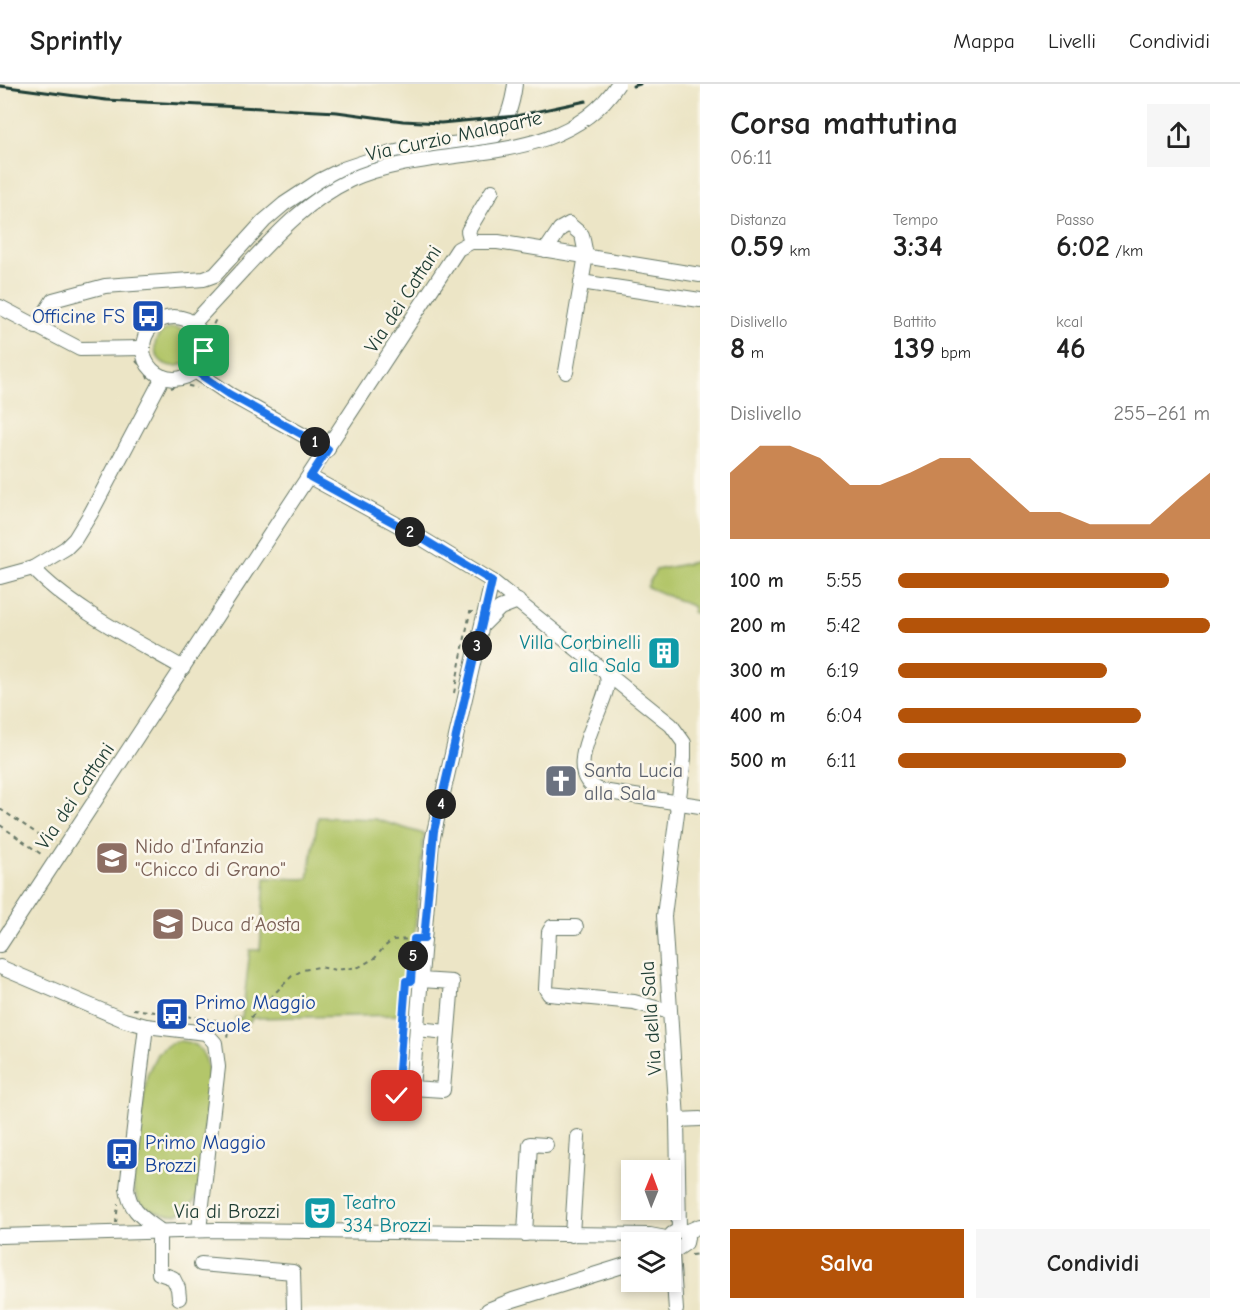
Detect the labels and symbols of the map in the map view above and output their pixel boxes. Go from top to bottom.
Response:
street label: Via Curzio Malaparte [364,106,544,166]
street label: Via dei Cattani [360,241,446,357]
bus stop icon: Officine FS [130,298,166,334]
place label: Officine FS [32,305,125,328]
pin [178,325,229,376]
pin: 1 [300,427,330,457]
pin: 2 [395,517,425,547]
pin: 3 [462,631,492,661]
place label: Villa Corbinelli alla Sala [520,631,641,677]
building icon: Villa Corbinelli alla Sala [646,635,682,671]
street label: Via dei Cattani [31,738,119,854]
place label: Santa Lucia alla Sala [584,759,683,805]
church icon: Santa Lucia alla Sala [543,763,579,799]
pin: 4 [426,789,456,819]
place label: Nido d'Infanzia "Chicco di Grano" [135,835,286,881]
school or university icon: Nido d'Infanzia "Chicco di Grano" [94,840,130,876]
school or university icon: Duca d’Aosta [150,906,186,942]
place label: Duca d’Aosta [191,913,301,936]
pin: 5 [398,941,428,971]
street label: Via della Sala [636,960,666,1076]
place label: Primo Maggio Scuole [195,991,316,1037]
bus stop icon: Primo Maggio Scuole [154,996,190,1032]
pin [371,1070,422,1121]
place label: Primo Maggio Brozzi [145,1131,266,1177]
bus stop icon: Primo Maggio Brozzi [104,1136,140,1172]
north arrow [621,1160,681,1220]
place label: Teatro 334 Brozzi [343,1191,432,1237]
theatre icon: Teatro 334 Brozzi [302,1195,338,1231]
street label: Via di Brozzi [174,1200,280,1223]

